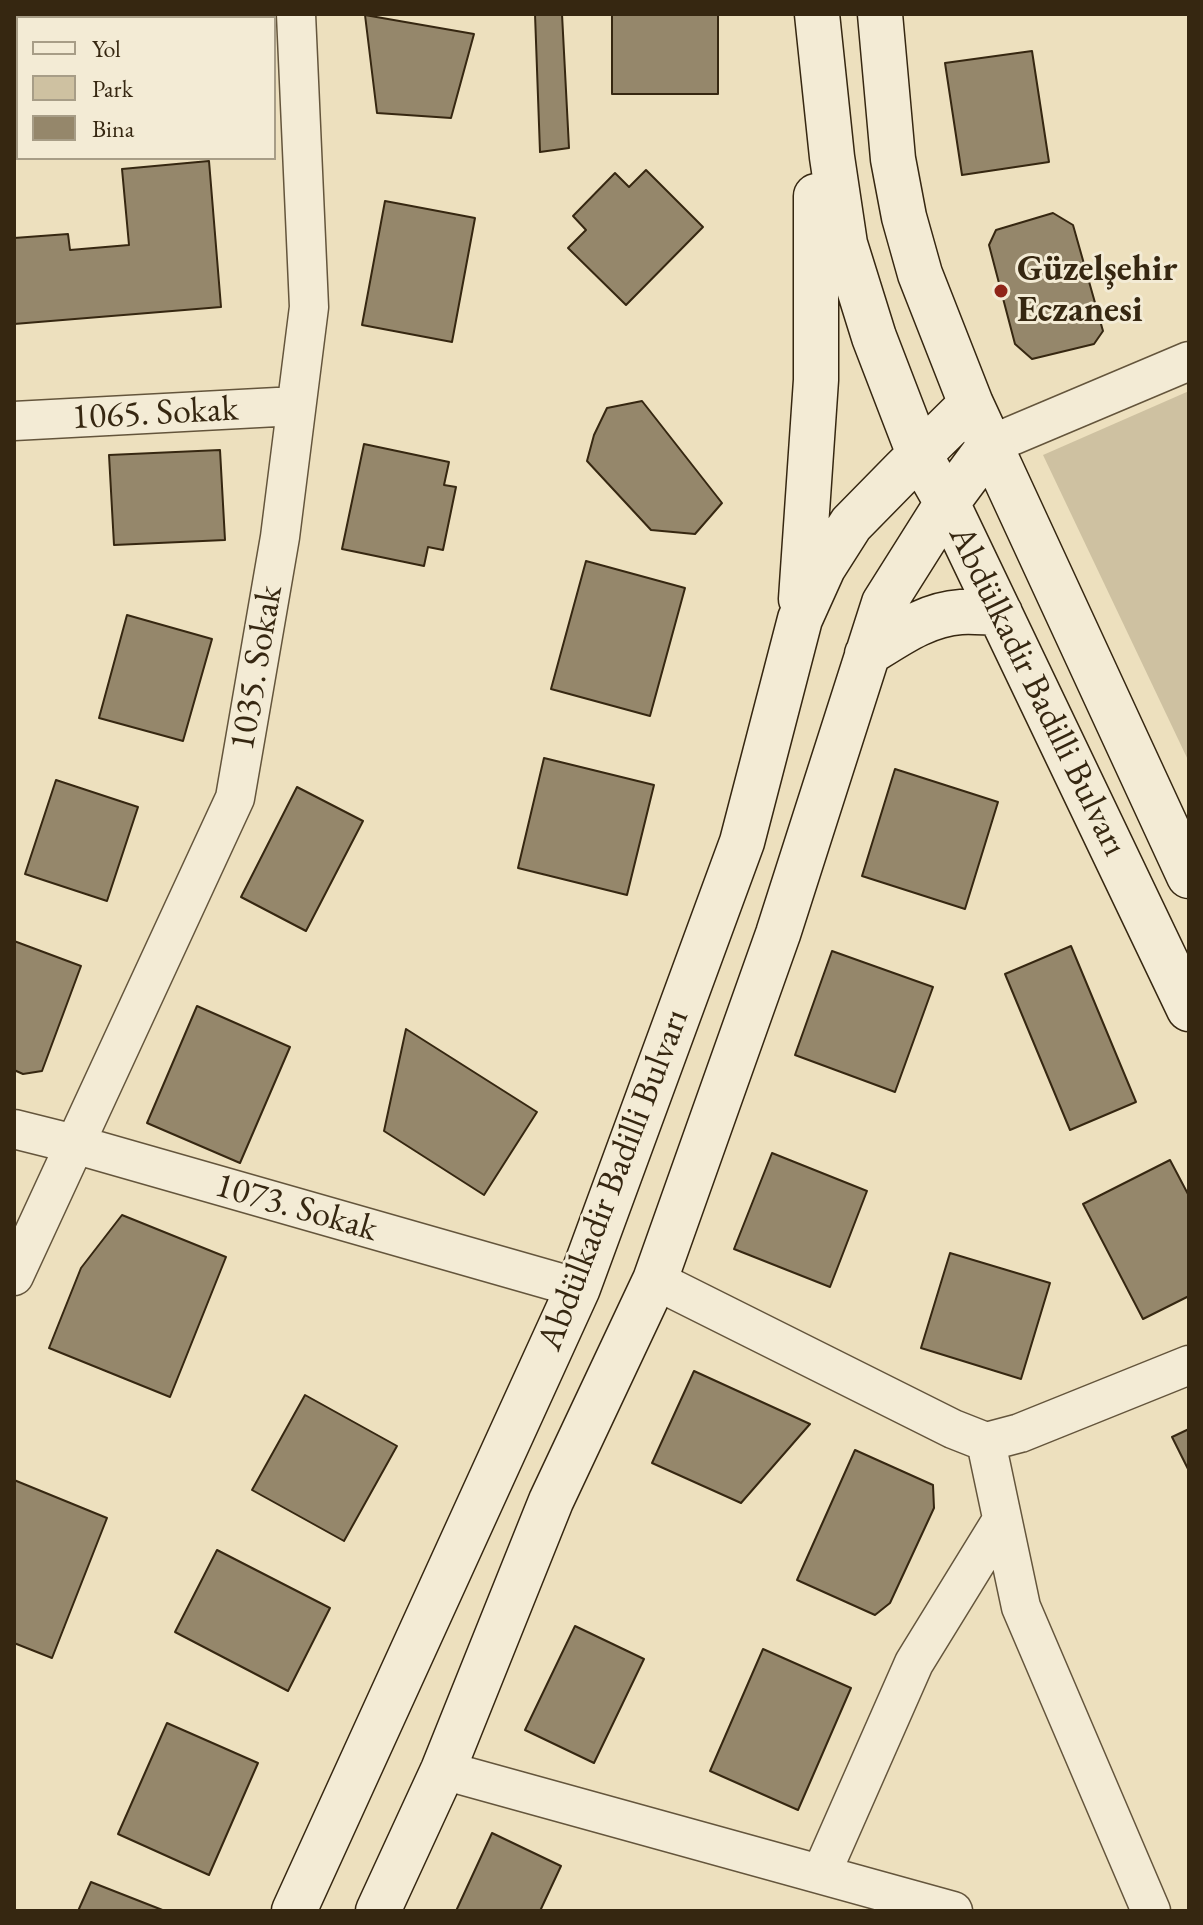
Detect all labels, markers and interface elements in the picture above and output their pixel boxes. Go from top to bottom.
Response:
legend [16,16,276,160]
text: Yol [92,33,121,64]
text: Park [92,73,133,104]
text: Bina [92,113,134,144]
place label: Güzelşehir Eczanesi [1017,248,1177,333]
marker: Güzelşehir Eczanesi [992,282,1010,300]
street label: 1065. Sokak [71,388,239,440]
street label: Abdülkadir Badilli Bulvarı [938,519,1136,863]
street label: 1035. Sokak [221,582,293,754]
street label: Abdülkadir Badilli Bulvarı [529,1003,699,1357]
street label: 1073. Sokak [210,1164,382,1252]

